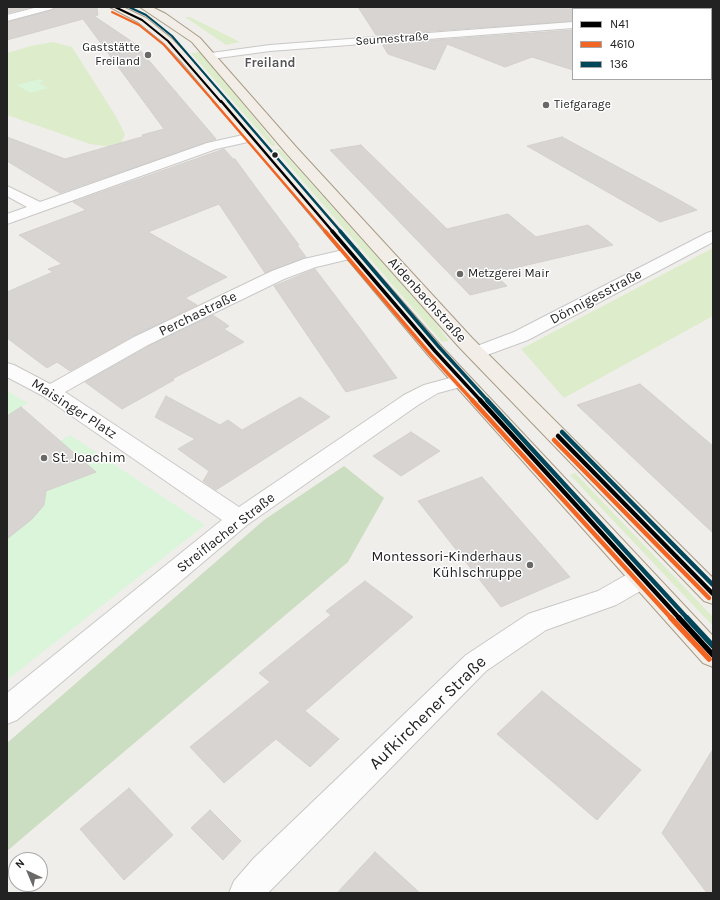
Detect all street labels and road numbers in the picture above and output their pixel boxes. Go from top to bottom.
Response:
street label: Seumestraße [355,29,429,49]
street label: Aidenbachstraße [384,254,470,346]
street label: Dönnigesstraße [547,266,645,328]
street label: Perchastraße [156,288,240,340]
street label: Maisinger Platz [28,375,120,443]
street label: Streiflacher Straße [174,489,278,577]
street label: Aufkirchener Straße [365,652,491,774]

